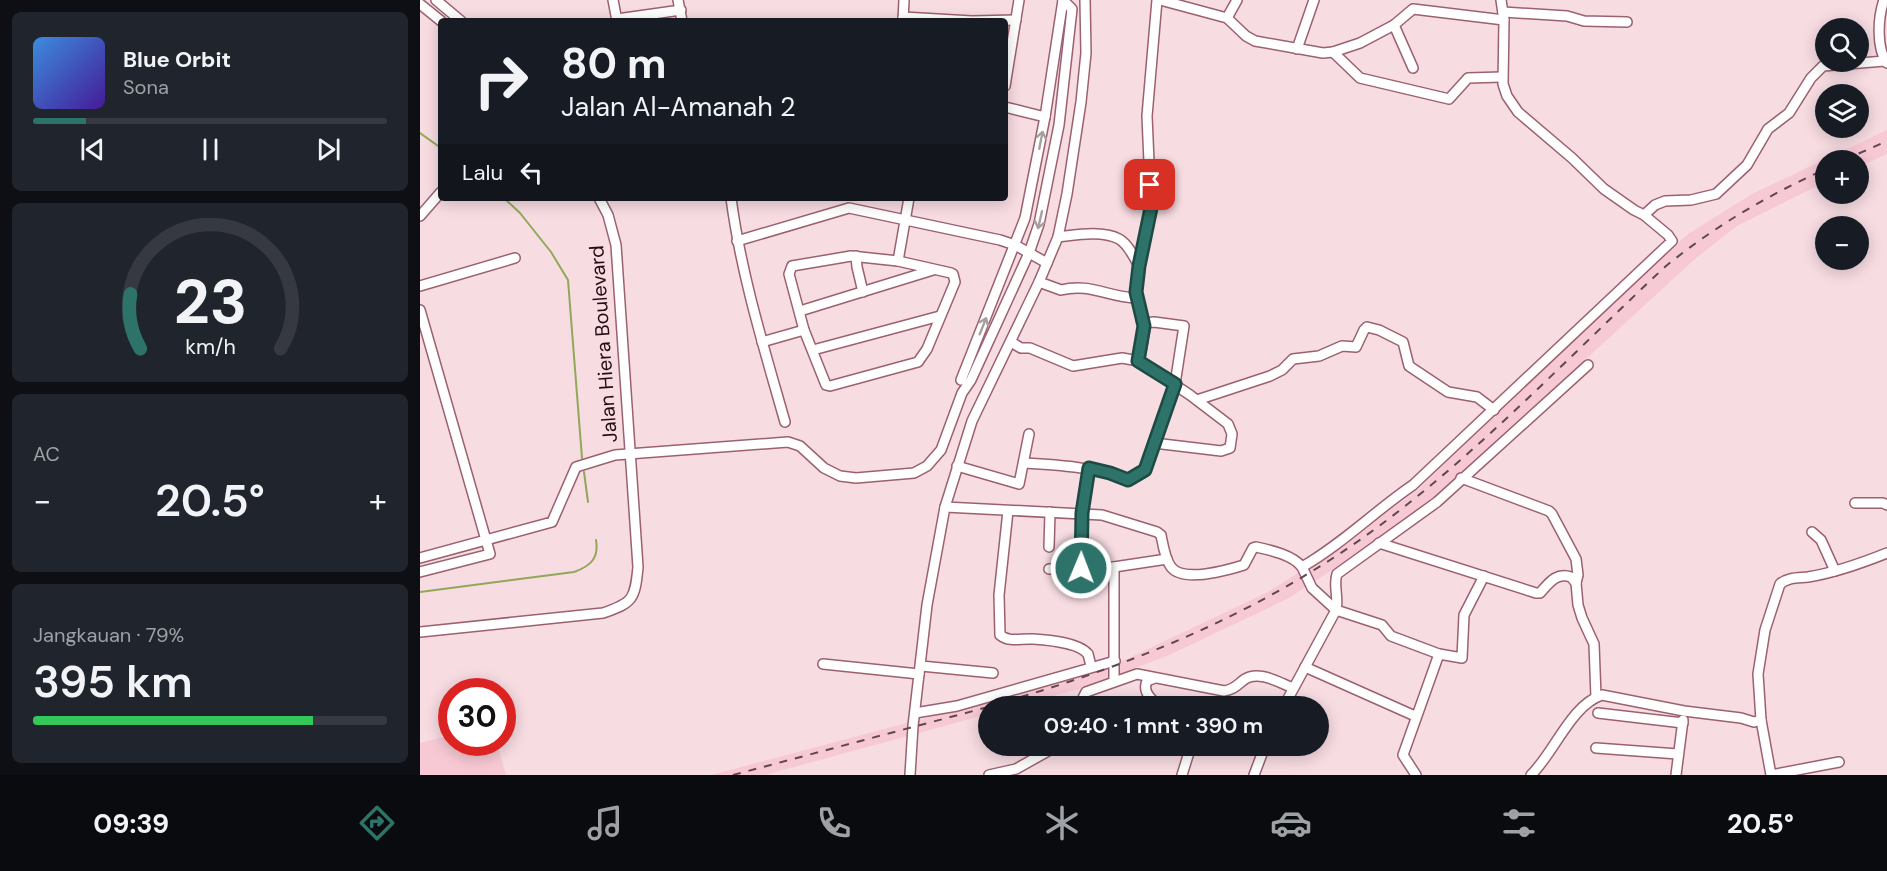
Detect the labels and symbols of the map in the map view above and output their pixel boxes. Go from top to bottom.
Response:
one-way arrow [1036,131,1047,151]
pin [1124,159,1175,210]
one-way arrow [1033,210,1045,229]
street label: Jalan Hiera Boulevard [583,244,623,444]
one-way arrow [978,317,989,335]
position arrow [1049,536,1113,600]
speed limit sign: 30 [438,678,516,756]

